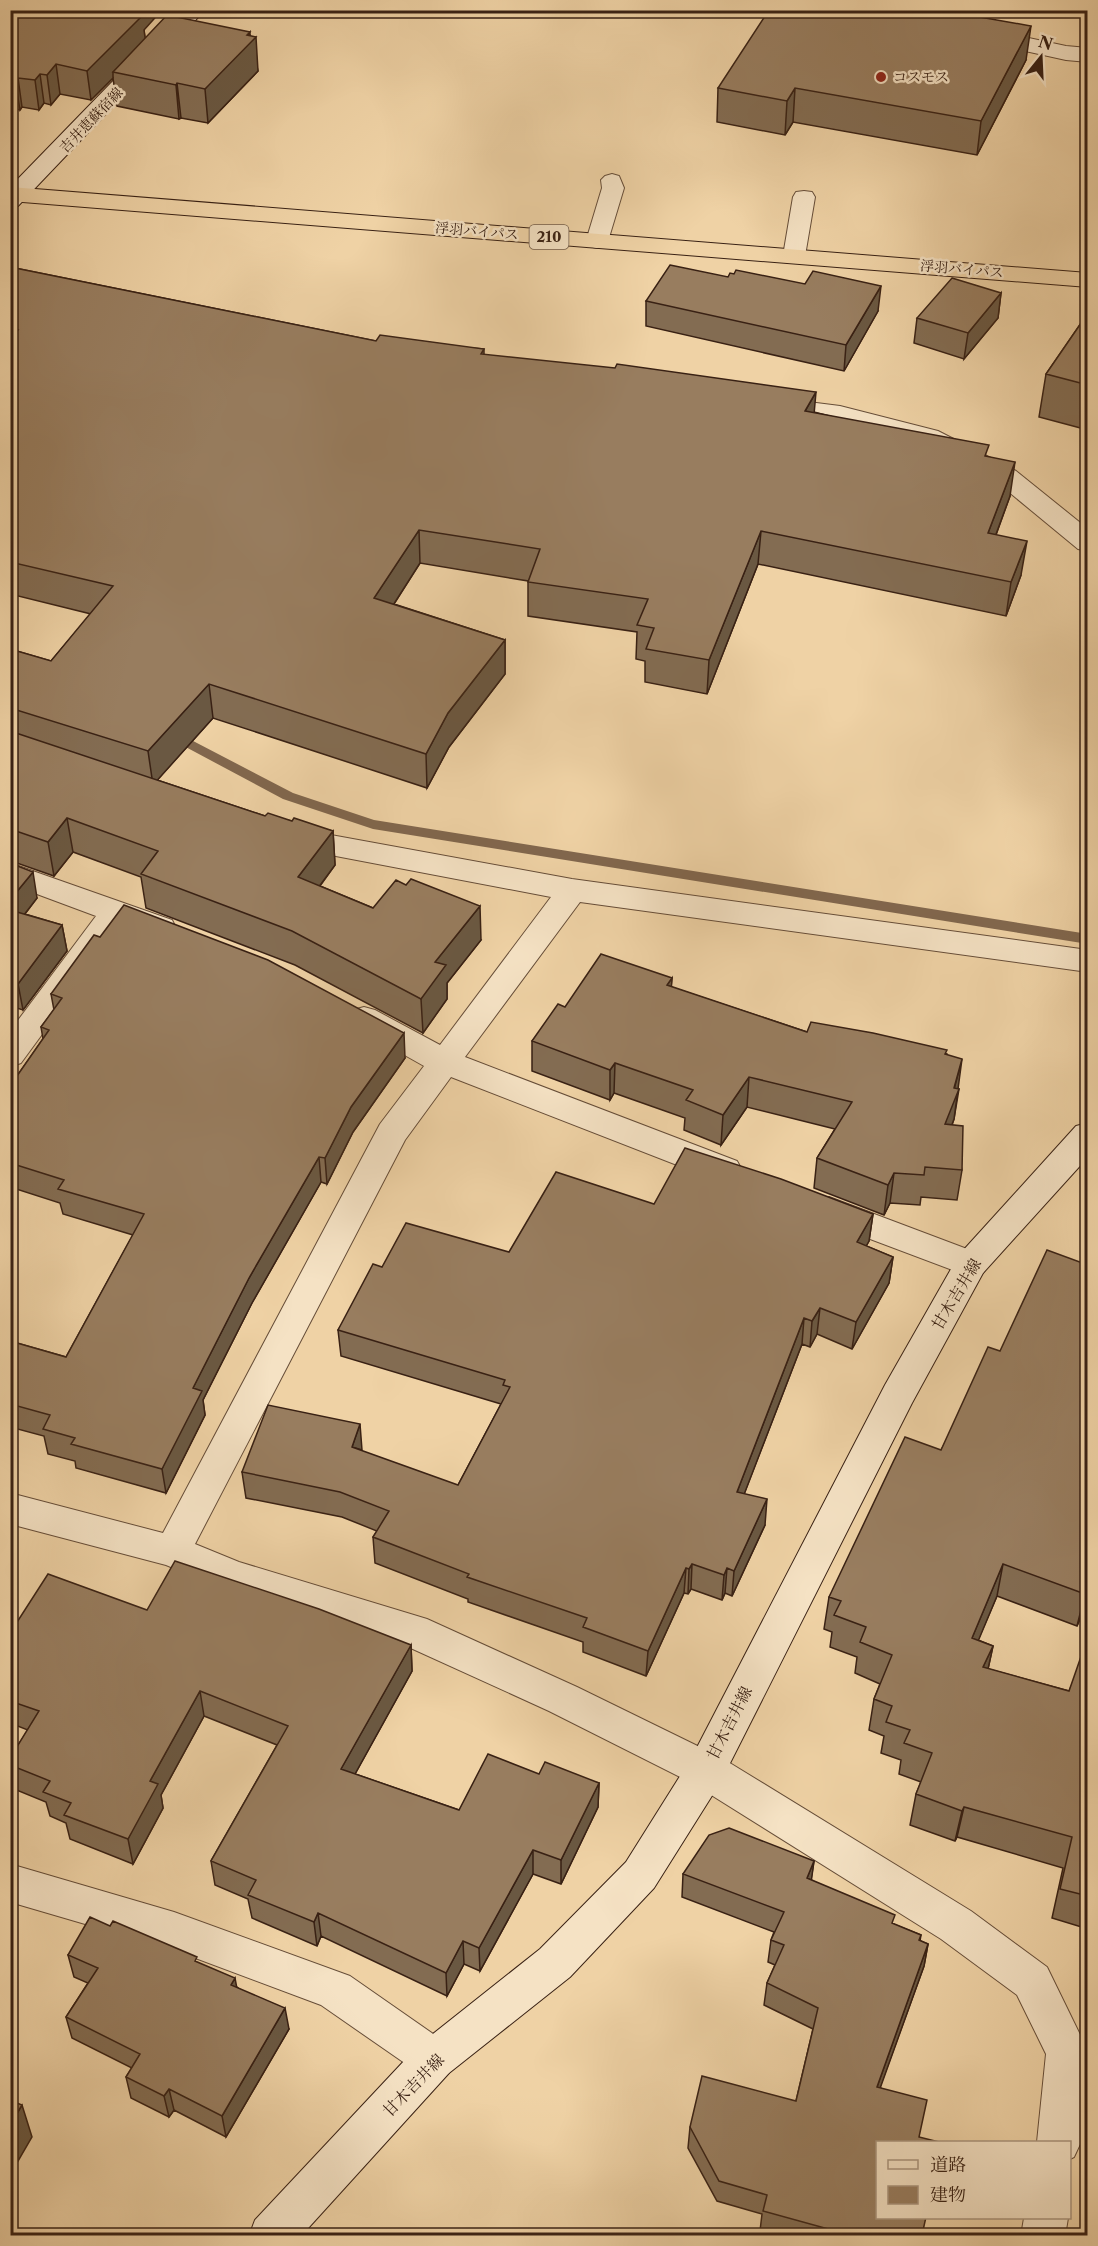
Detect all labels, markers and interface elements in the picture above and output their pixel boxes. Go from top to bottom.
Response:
north arrow [1011,27,1071,87]
text: N [1036,31,1055,54]
place label: コスモス [893,68,949,86]
marker: コスモス [874,70,888,84]
street label: 吉井恵蘇宿線 [55,84,127,156]
street label: 浮羽バイパス [435,218,519,244]
road number: 210 [530,225,568,249]
street label: 浮羽バイパス [920,256,1004,282]
street label: 甘木吉井線 [927,1255,985,1333]
street label: 甘木吉井線 [702,1683,756,1763]
street label: 甘木吉井線 [378,2049,448,2121]
legend [876,2141,1071,2219]
text: 道路 [930,2154,966,2176]
text: 建物 [930,2184,966,2206]

